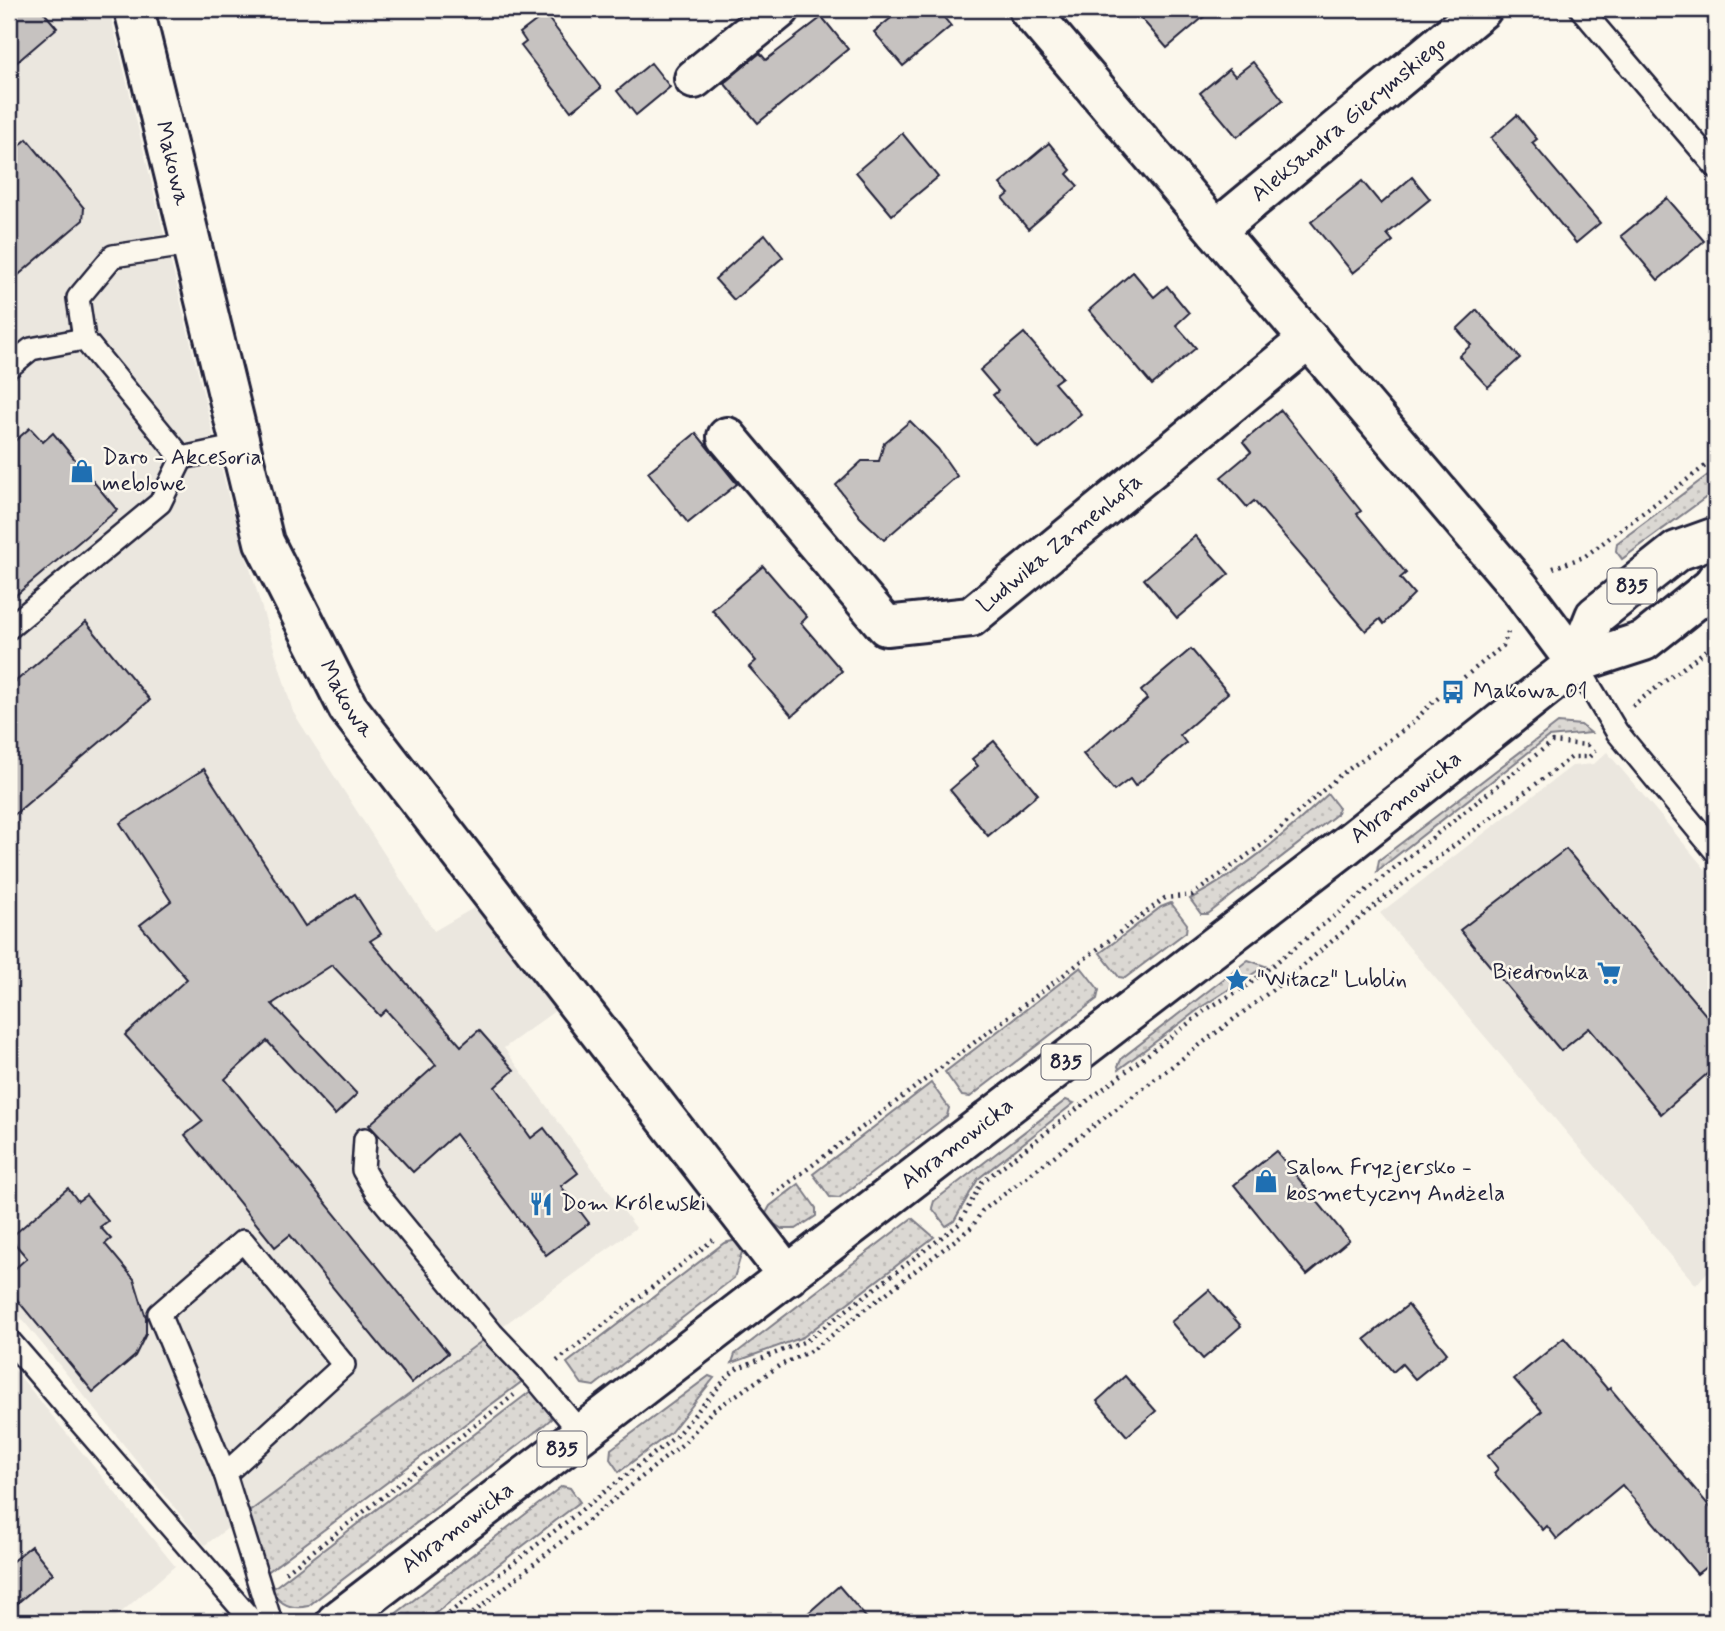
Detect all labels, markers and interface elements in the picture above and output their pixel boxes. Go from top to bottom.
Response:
street label: Aleksandra Gierymskiego [1245,29,1453,209]
street label: Makowa [147,118,196,209]
place label: Daro - Akcesoria meblowe [102,443,262,499]
shop icon: Daro - Akcesoria meblowe [68,457,96,485]
street label: Ludwika Zamenhofa [971,467,1149,621]
road number: 835 [1608,568,1656,604]
street label: Makowa [311,655,381,744]
place label: Makowa 01 [1473,677,1588,707]
bus stop icon: Makowa 01 [1439,678,1467,706]
street label: Abramowicka [1344,744,1468,851]
place label: Biedronka [1493,958,1589,988]
supermarket icon: Biedronka [1595,959,1623,987]
place label: "Witacz" Lublin [1257,965,1407,995]
place icon: "Witacz" Lublin [1223,966,1251,994]
road number: 835 [1042,1044,1090,1080]
street label: Abramowicka [895,1091,1020,1197]
place label: Salon Fryzjersko - kosmetyczny Andżela [1286,1153,1505,1209]
shop icon: Salon Fryzjersko - kosmetyczny Andżela [1252,1167,1280,1195]
place label: Dom Królewski [561,1189,706,1219]
restaurant icon: Dom Królewski [527,1190,555,1218]
road number: 835 [538,1432,586,1466]
street label: Abramowicka [396,1475,521,1581]

